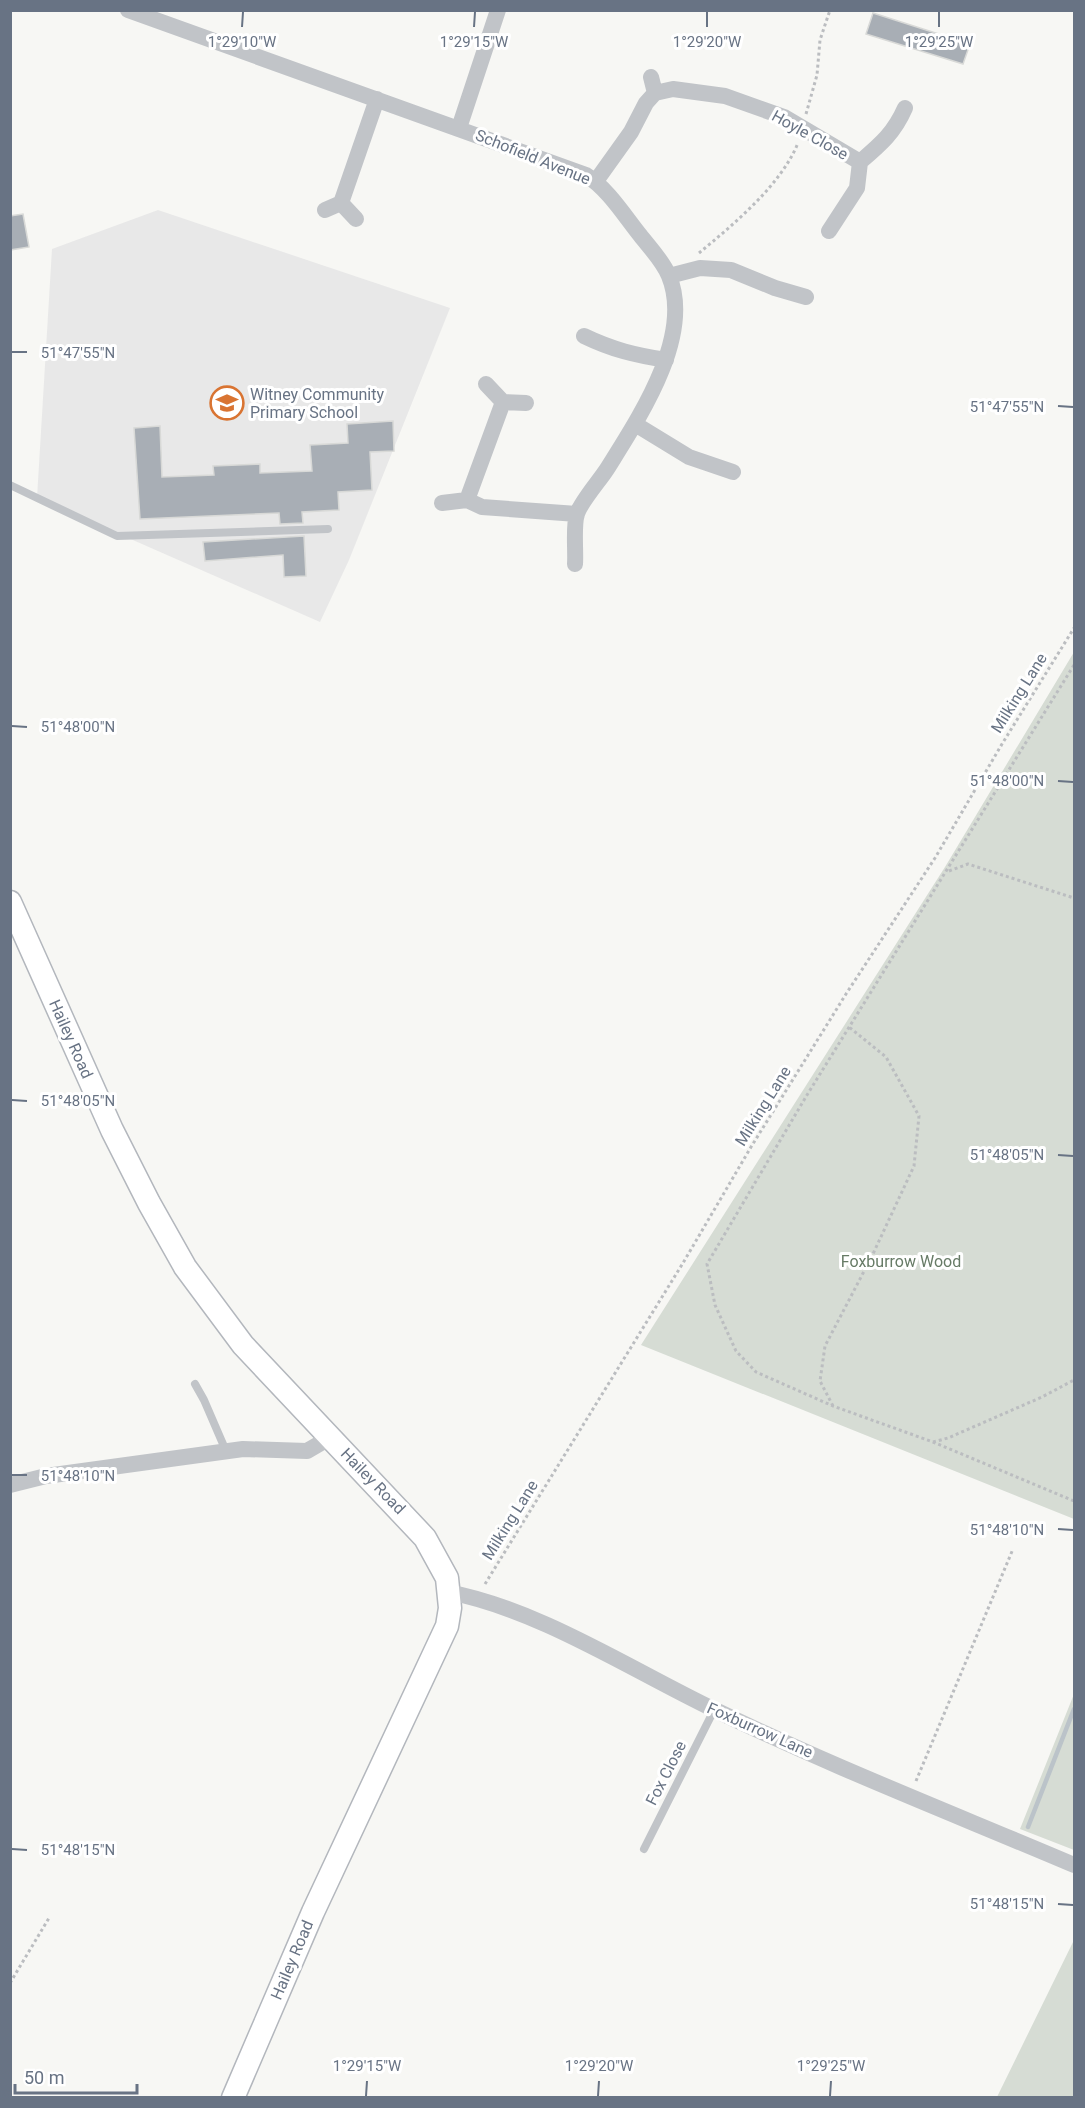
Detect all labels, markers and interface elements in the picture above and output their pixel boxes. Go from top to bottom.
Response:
text: 1°29'10"W [208,33,276,51]
text: 1°29'15"W [440,33,508,51]
text: 1°29'20"W [673,33,741,51]
text: 1°29'25"W [905,33,973,51]
street label: Hoyle Close [768,106,852,164]
street label: Schofield Avenue [473,125,593,189]
text: 51°47'55"N [41,344,115,362]
school or university icon: Witney Community Primary School [209,385,245,421]
place label: Witney Community Primary School [250,385,384,422]
text: 51°47'55"N [970,398,1044,416]
street label: Milking Lane [987,650,1051,736]
text: 51°48'00"N [41,718,115,736]
text: 51°48'00"N [970,772,1044,790]
street label: Hailey Road [45,997,97,1081]
street label: Milking Lane [731,1063,795,1149]
text: 51°48'05"N [41,1092,115,1110]
text: 51°48'05"N [970,1146,1044,1164]
park label: Foxburrow Wood [841,1252,961,1271]
street label: Hailey Road [337,1444,409,1518]
text: 51°48'10"N [41,1467,115,1485]
street label: Milking Lane [478,1477,542,1563]
text: 51°48'10"N [970,1521,1044,1539]
street label: Foxburrow Lane [704,1698,816,1762]
street label: Fox Close [642,1738,690,1808]
text: 51°48'15"N [41,1841,115,1859]
text: 51°48'15"N [970,1895,1044,1913]
street label: Hailey Road [267,1917,317,2003]
scale bar [15,2057,136,2095]
text: 1°29'15"W [333,2057,401,2075]
text: 1°29'20"W [565,2057,633,2075]
text: 1°29'25"W [797,2057,865,2075]
text: 50 m [24,2067,64,2088]

